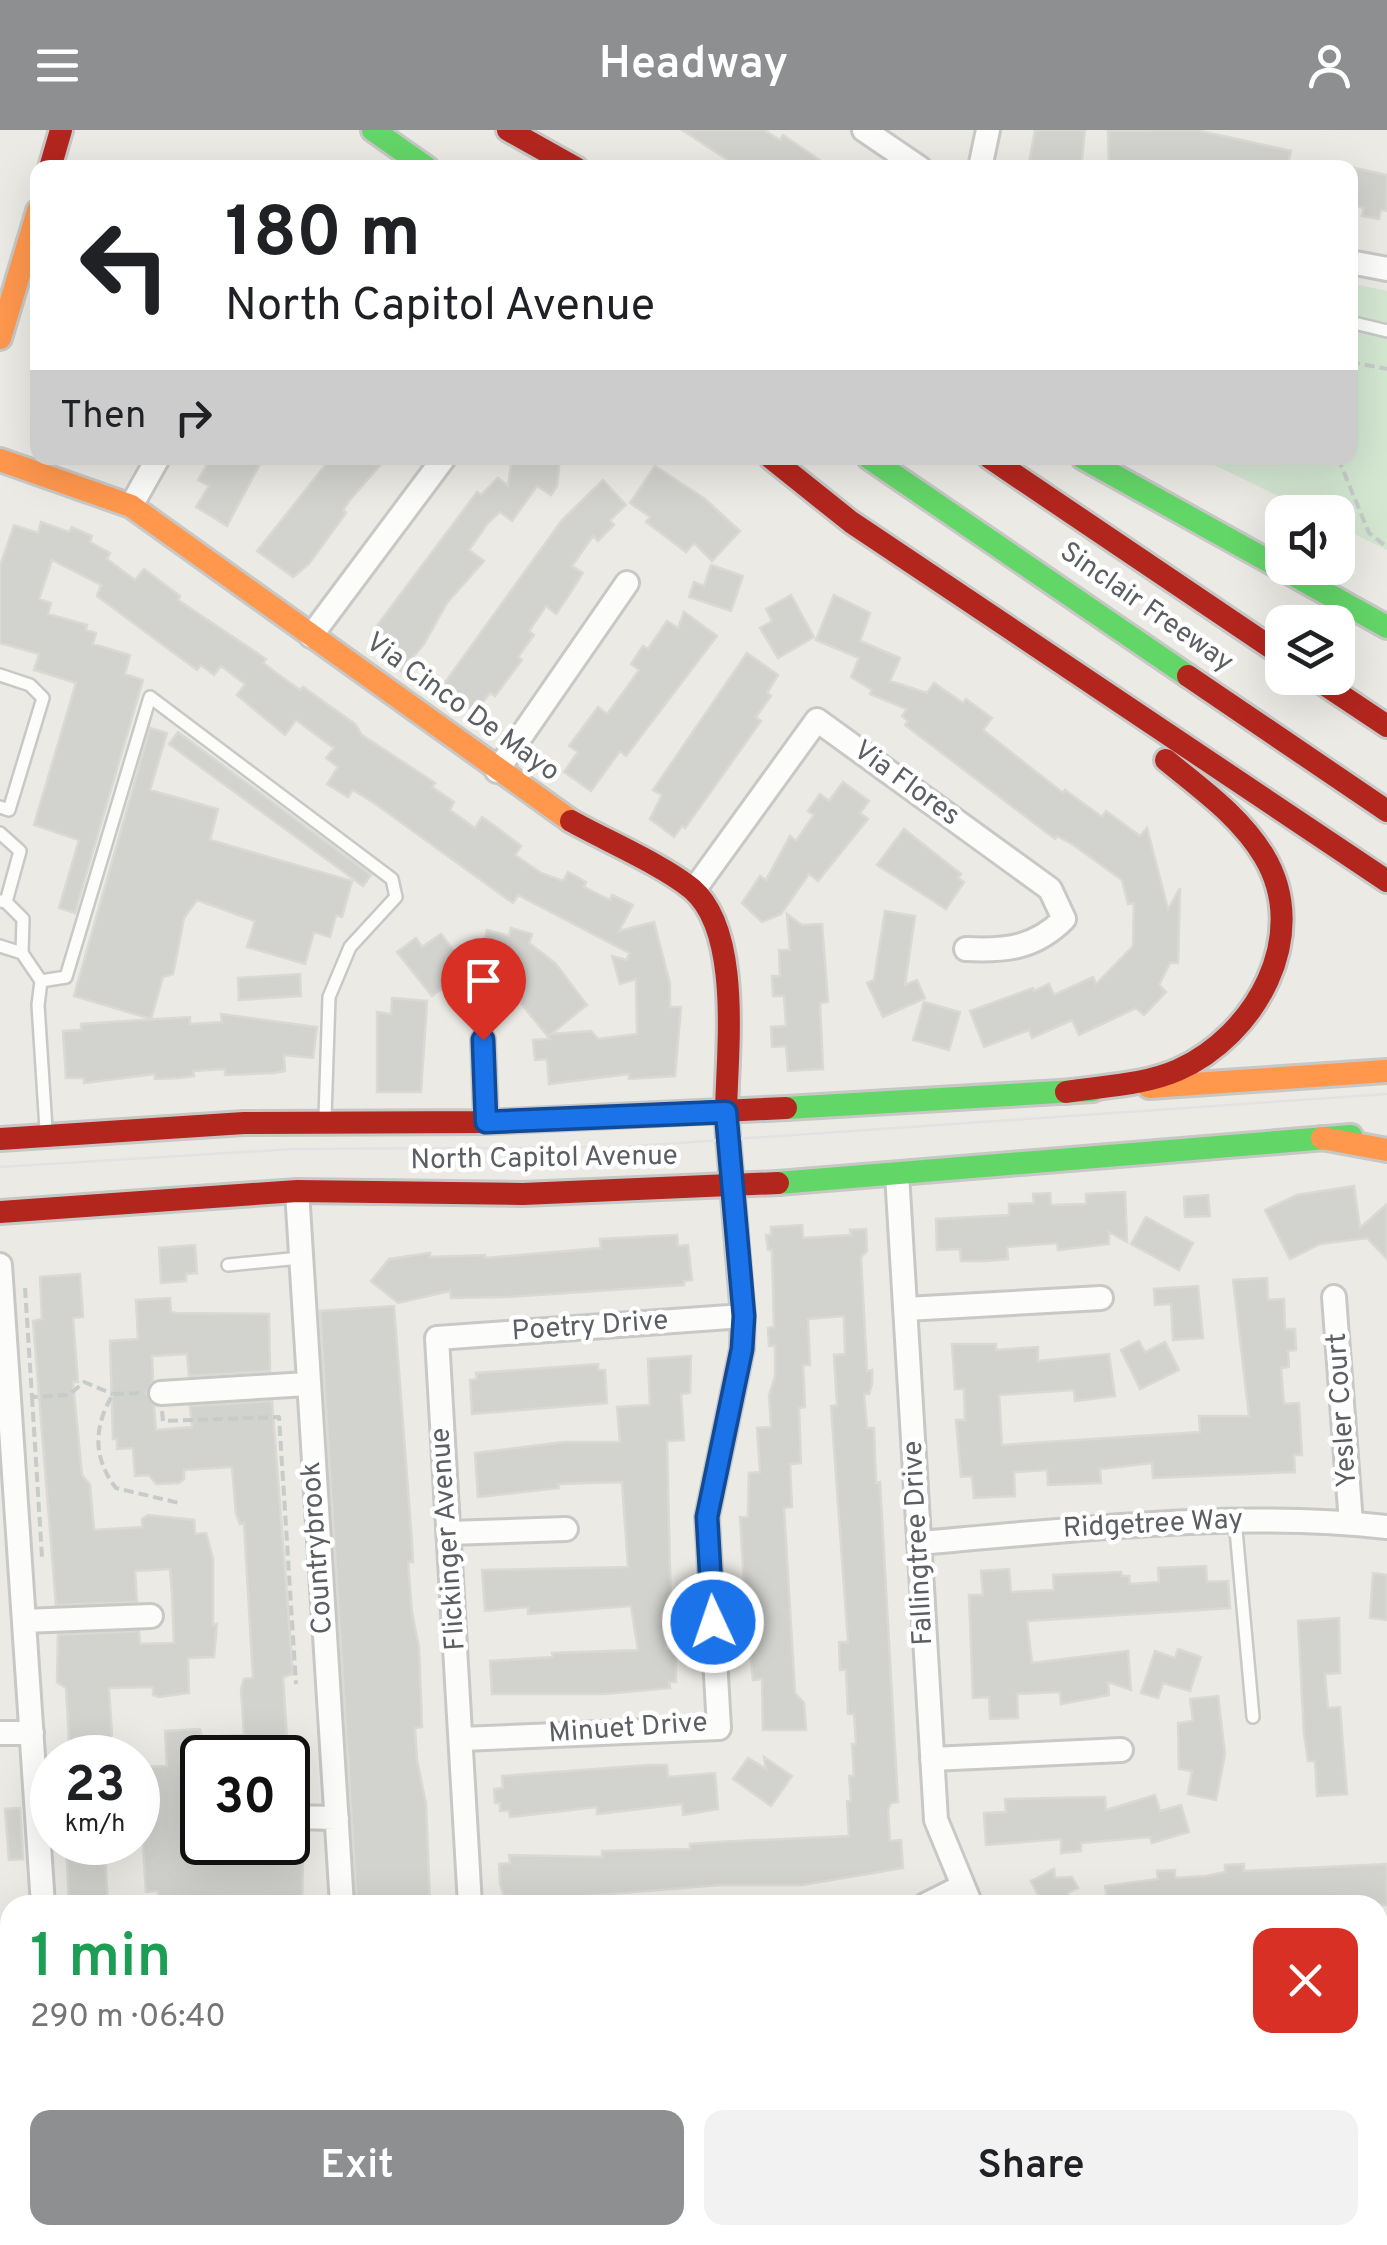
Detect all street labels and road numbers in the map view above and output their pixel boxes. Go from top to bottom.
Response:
street label: Sinclair Freeway [1052,535,1240,681]
street label: Via Cinco De Mayo [358,625,566,791]
street label: Via Flores [846,733,966,835]
street label: North Capitol Avenue [410,1139,678,1179]
street label: Poetry Drive [510,1304,670,1350]
street label: Yesler Court [1320,1331,1366,1489]
street label: Flickinger Avenue [423,1426,475,1652]
street label: Fallingtree Drive [896,1440,942,1646]
street label: Countrybrook [294,1460,342,1636]
street label: Ridgetree Way [1062,1502,1244,1548]
street label: Minuet Drive [547,1705,709,1753]

